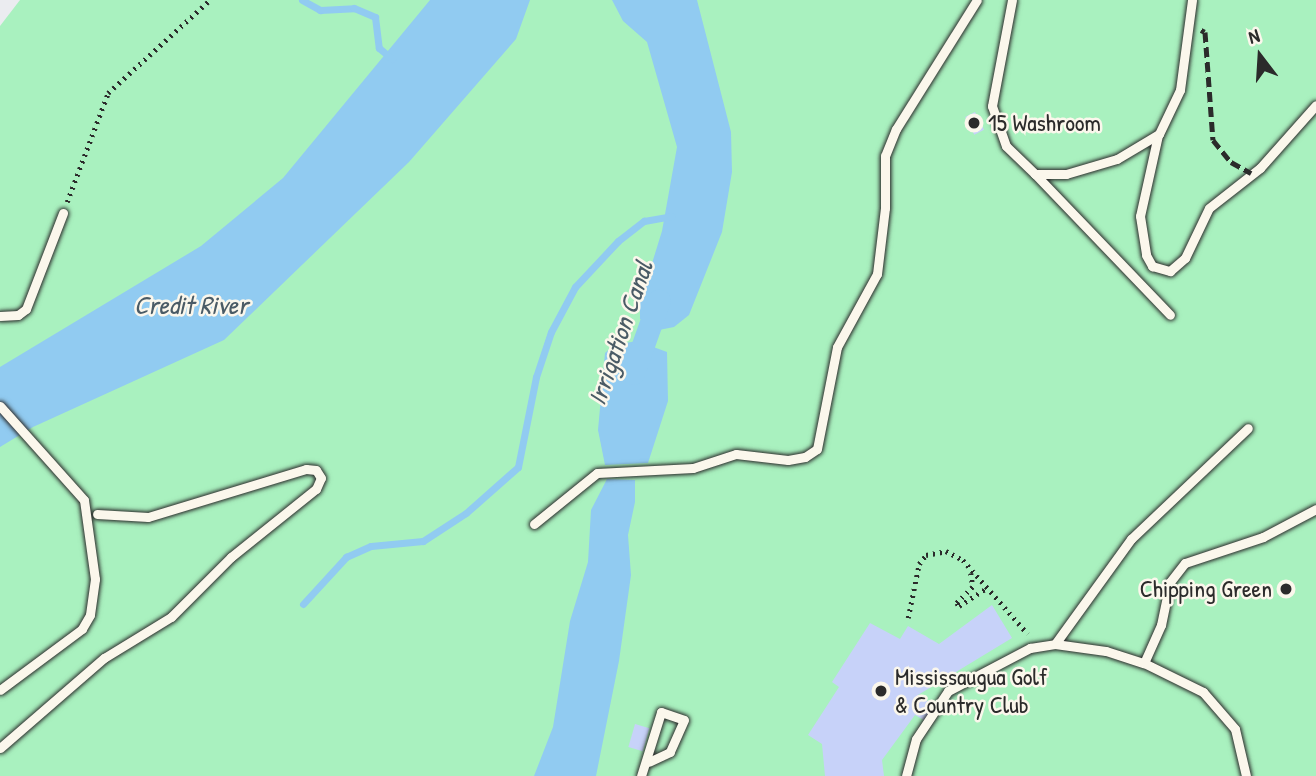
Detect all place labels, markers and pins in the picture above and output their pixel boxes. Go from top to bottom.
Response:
place label: 15 Washroom [988,109,1101,137]
marker: 15 Washroom [966,115,982,131]
place label: Chipping Green [1140,575,1272,603]
marker: Chipping Green [1278,581,1294,597]
place label: Mississaugua Golf & Country Club [895,663,1047,719]
marker: Mississaugua Golf & Country Club [873,683,889,699]

